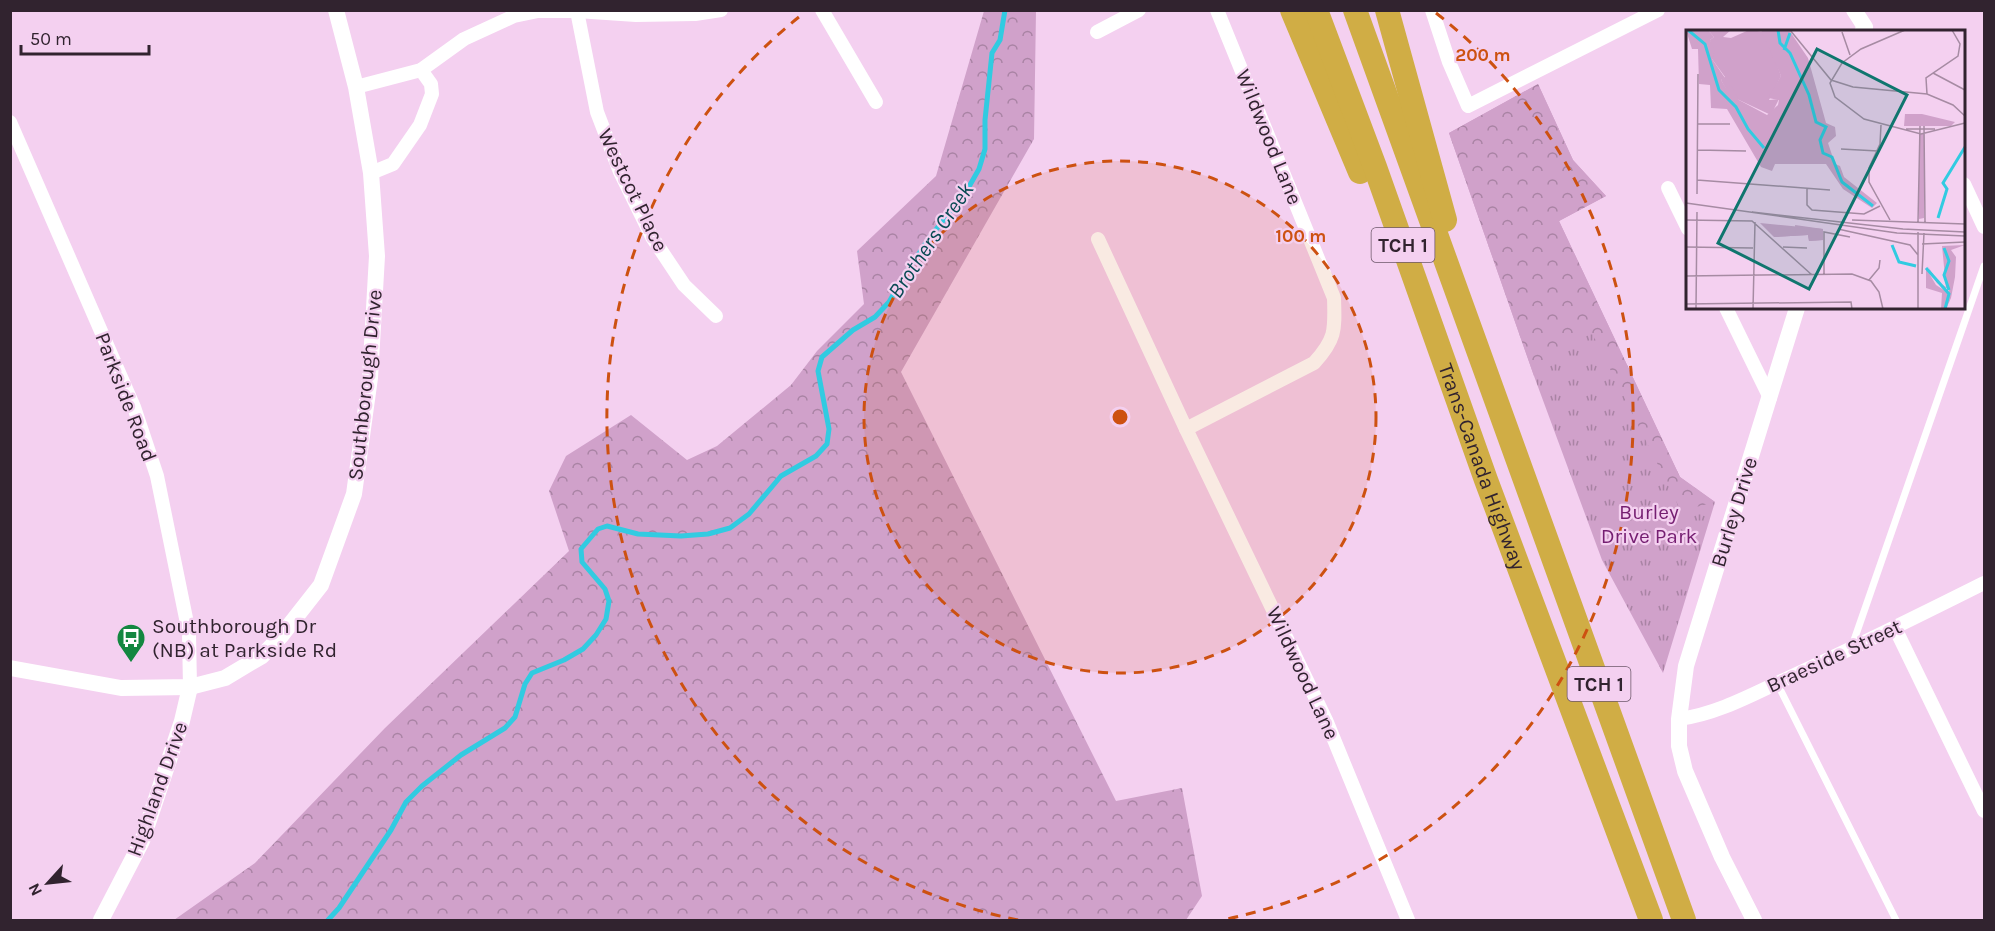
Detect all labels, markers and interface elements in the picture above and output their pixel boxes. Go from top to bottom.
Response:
scale bar [21,18,148,56]
text: 50 m [30,28,72,50]
inset map [1686,30,1965,309]
text: 200 m [1455,44,1511,66]
street label: Wildwood Lane [1231,66,1307,208]
street label: Westcot Place [593,125,673,255]
water label: Brothers Creek [883,177,980,303]
text: 100 m [1276,225,1326,247]
road number: TCH 1 [1372,228,1434,262]
street label: Southborough Drive [343,288,387,482]
street label: Parkside Road [90,329,162,465]
street label: Trans-Canada Highway [1434,360,1531,574]
centre of rings [1110,407,1130,427]
street label: Burley Drive [1706,454,1762,570]
park label: Burley Drive Park [1601,500,1697,548]
street label: Wildwood Lane [1262,603,1344,743]
place label: Southborough Dr (NB) at Parkside Rd [152,614,337,662]
street label: Braeside Street [1763,614,1905,698]
bus stop icon: Southborough Dr (NB) at Parkside Rd [115,622,147,664]
road number: TCH 1 [1568,667,1630,701]
street label: Highland Drive [122,718,192,860]
north arrow [18,853,78,913]
text: N [24,880,46,899]

